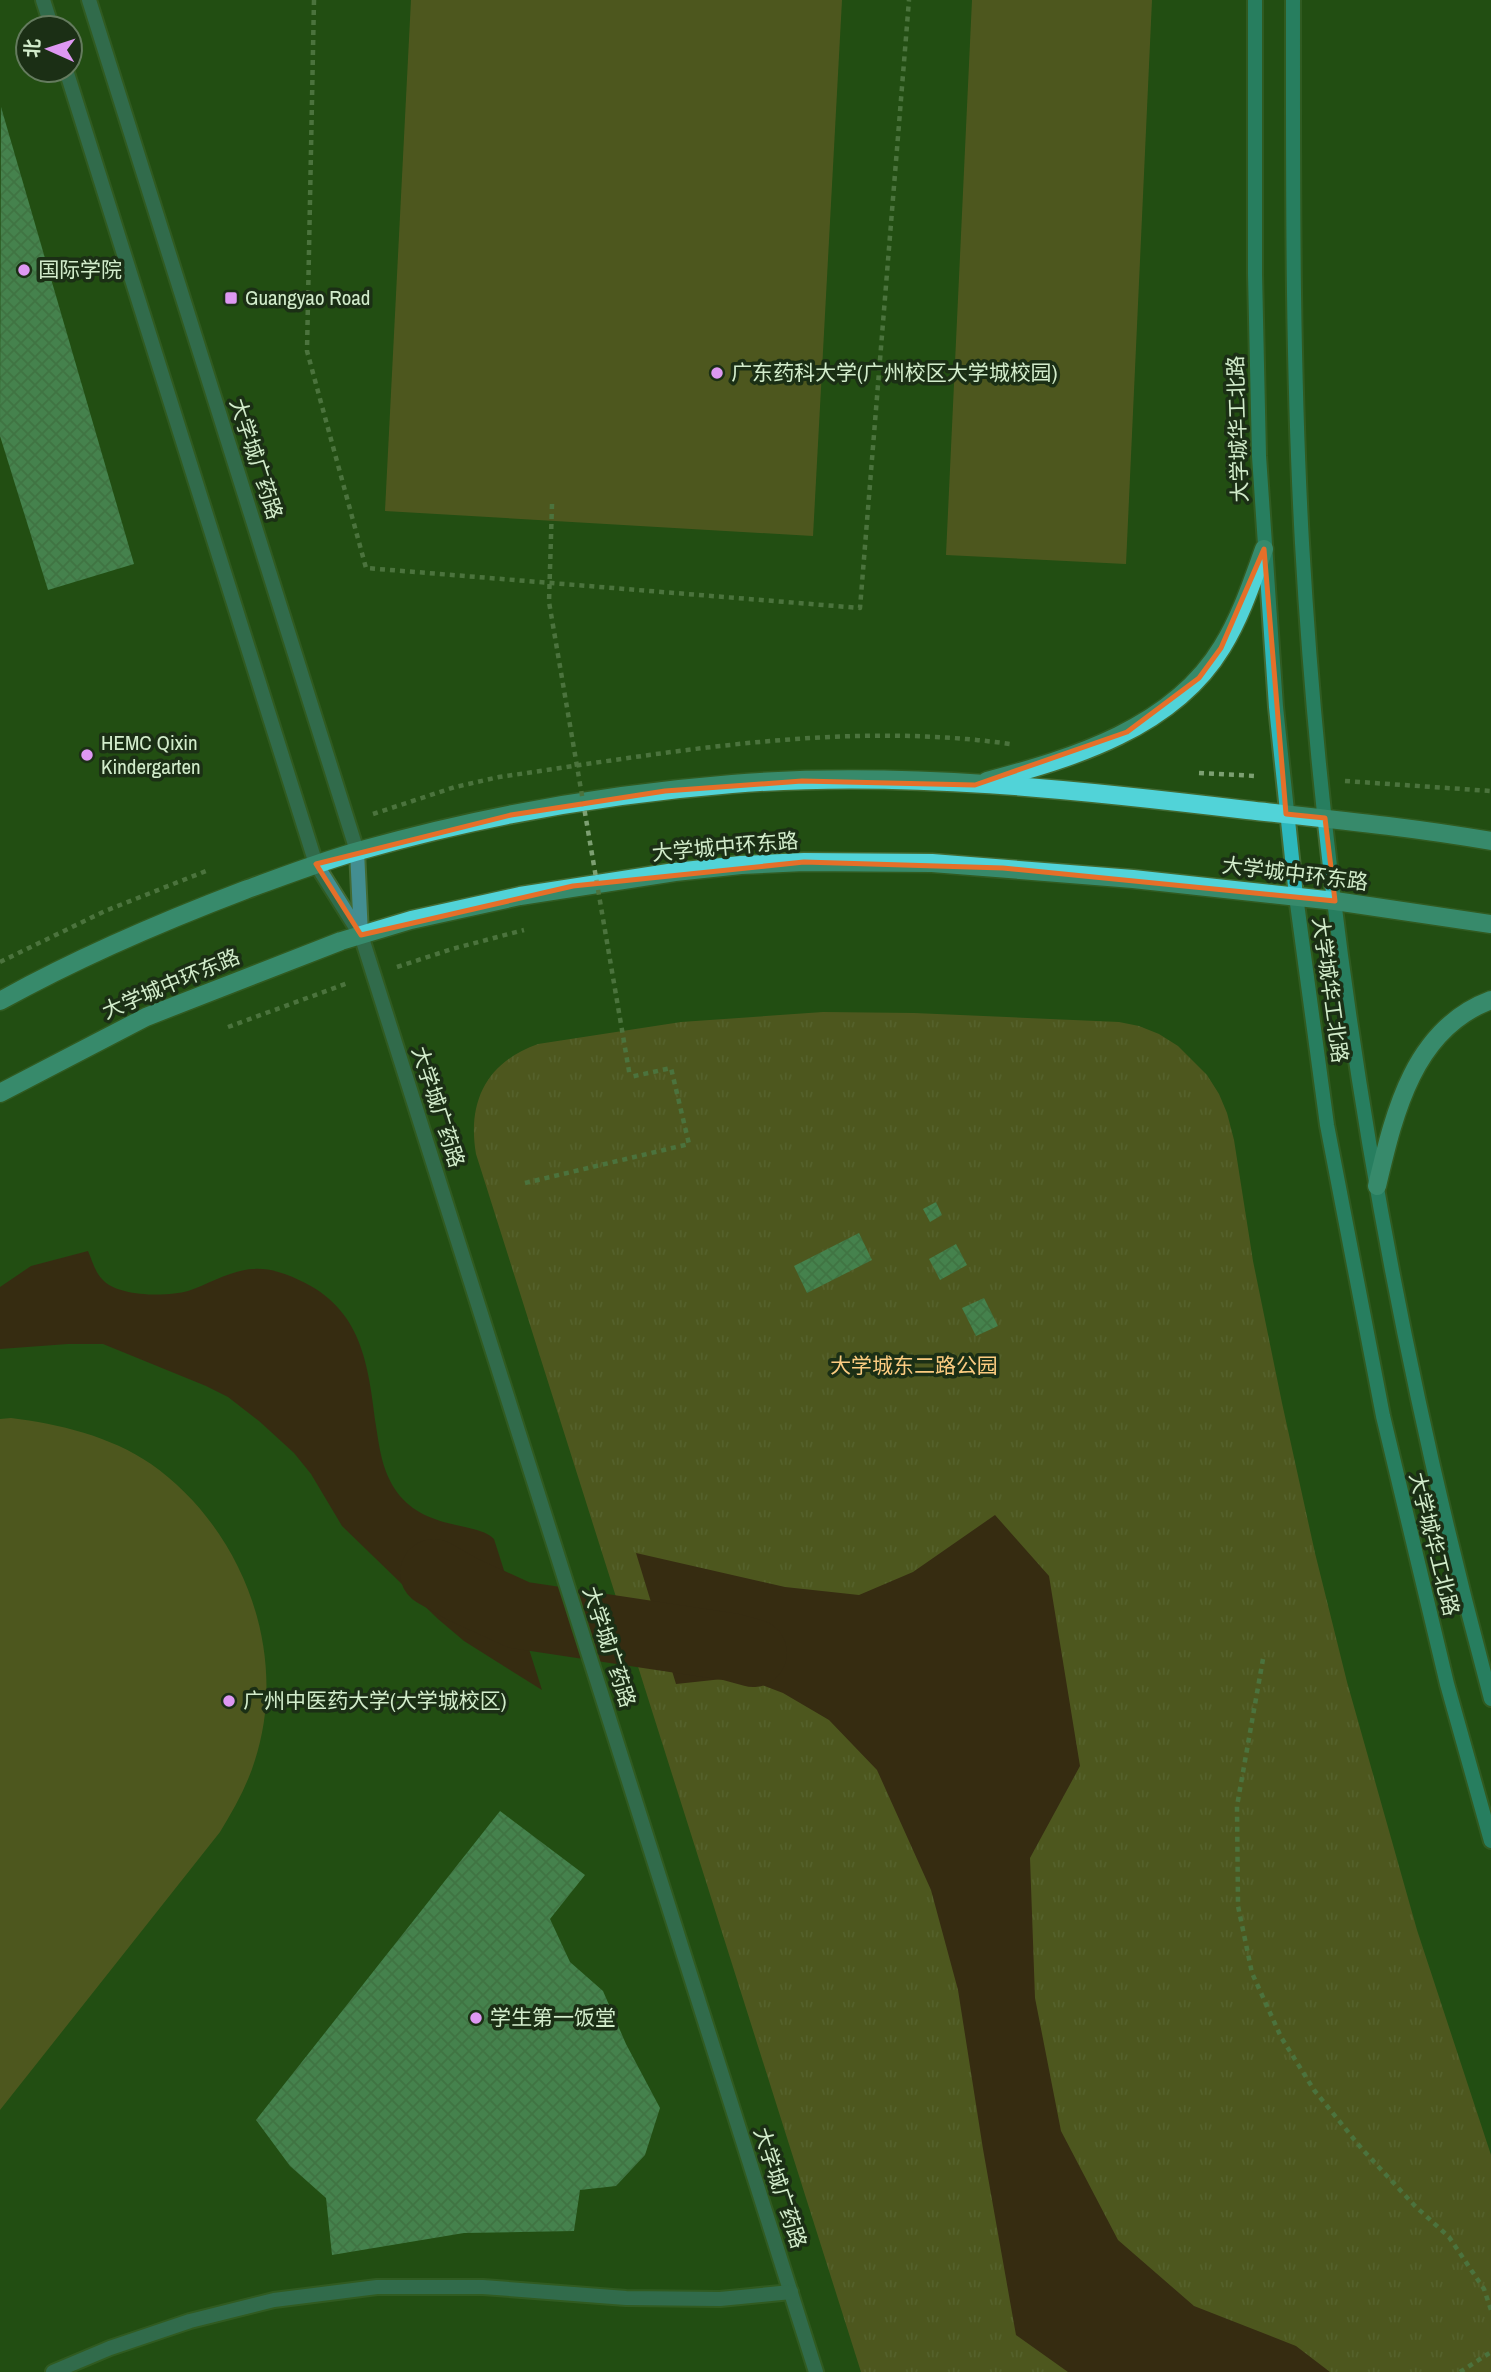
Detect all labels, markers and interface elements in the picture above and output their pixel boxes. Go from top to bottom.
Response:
north arrow [14,14,84,84]
text: 北 [19,38,46,58]
place label: 国际学院 [38,255,122,284]
marker: 国际学院 [16,262,32,278]
place label: Guangyao Road [245,283,370,312]
marker: Guangyao Road [223,290,239,306]
street label: 大学城华工北路 [1220,355,1255,503]
place label: 广东药科大学(广州校区大学城校园) [731,358,1057,387]
marker: 广东药科大学(广州校区大学城校园) [709,365,725,381]
street label: 大学城广药路 [223,394,290,523]
place label: HEMC Qixin Kindergarten [101,728,201,781]
marker: HEMC Qixin Kindergarten [79,747,95,763]
street label: 大学城中环东路 [650,826,799,867]
street label: 大学城中环东路 [1220,850,1370,897]
street label: 大学城华工北路 [1306,915,1355,1065]
street label: 大学城中环东路 [97,941,244,1026]
street label: 大学城广药路 [405,1042,472,1171]
park label: 大学城东二路公园 [830,1351,998,1380]
street label: 大学城华工北路 [1403,1469,1466,1619]
street label: 大学城广药路 [576,1582,643,1711]
place label: 广州中医药大学(大学城校区) [243,1686,506,1715]
marker: 广州中医药大学(大学城校区) [221,1693,237,1709]
place label: 学生第一饭堂 [490,2003,616,2032]
marker: 学生第一饭堂 [468,2010,484,2026]
street label: 大学城广药路 [747,2123,814,2252]

